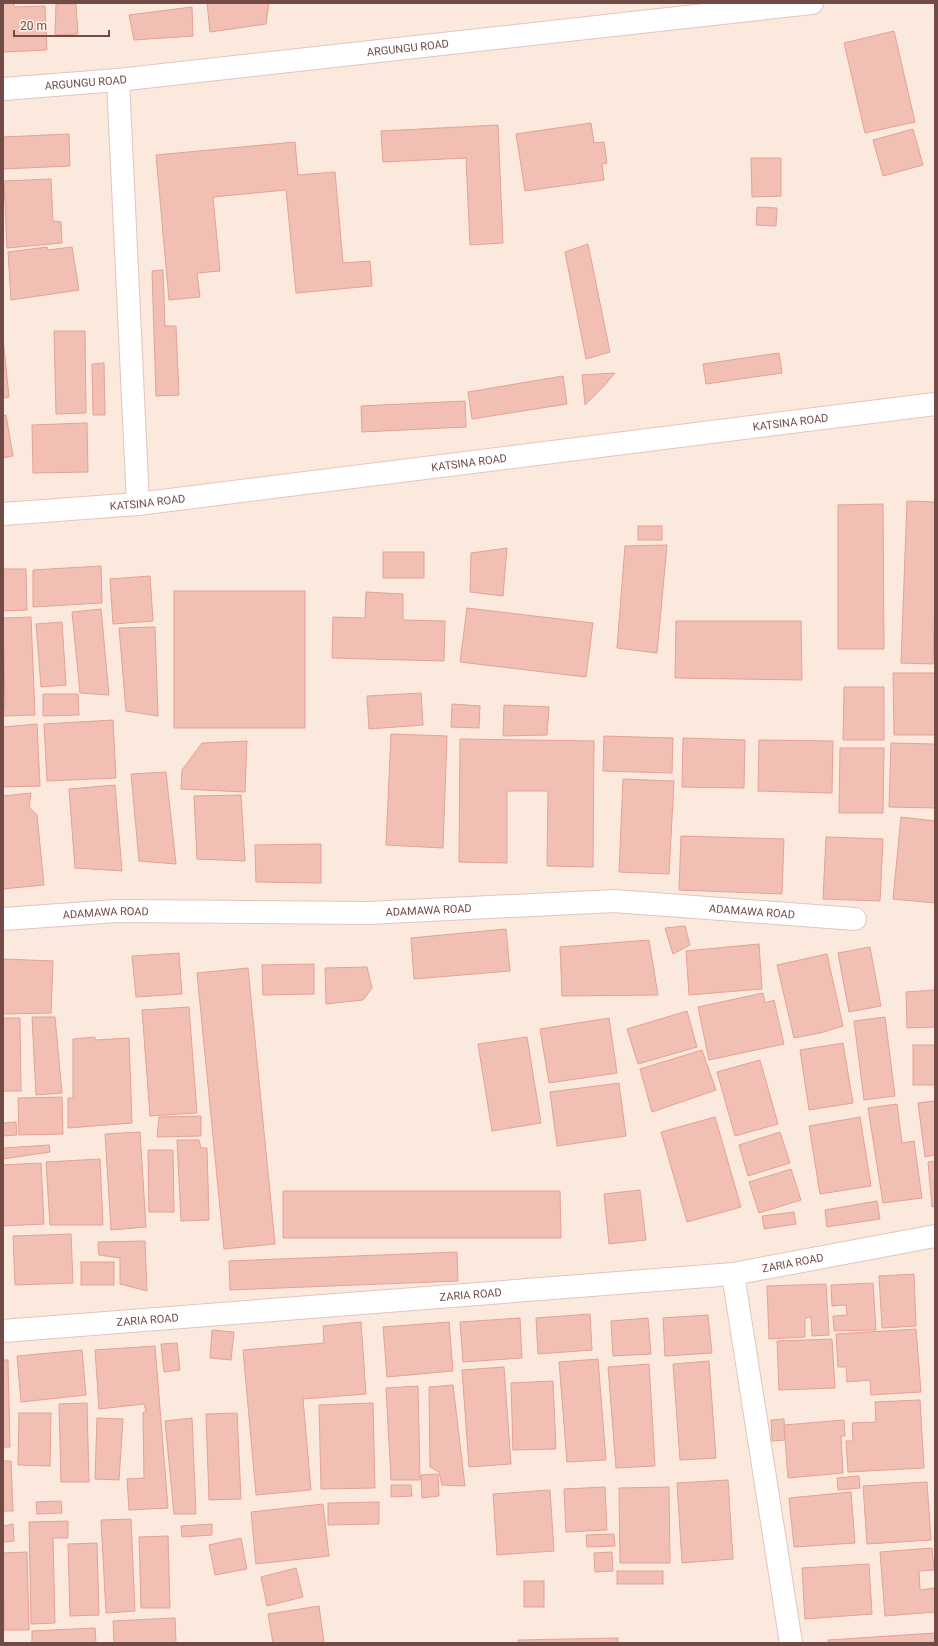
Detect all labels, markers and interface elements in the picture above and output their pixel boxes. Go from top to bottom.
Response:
scale bar [14,12,109,38]
text: 20 m [20,19,47,33]
street label: ARGUNGU ROAD [366,37,450,59]
street label: ARGUNGU ROAD [44,73,128,93]
street label: KATSINA ROAD [752,411,829,434]
street label: KATSINA ROAD [431,452,508,474]
street label: KATSINA ROAD [109,492,186,513]
street label: ADAMAWA ROAD [385,902,472,919]
street label: ADAMAWA ROAD [709,902,795,921]
street label: ADAMAWA ROAD [62,905,149,922]
street label: ZARIA ROAD [761,1251,825,1275]
street label: ZARIA ROAD [439,1286,502,1304]
street label: ZARIA ROAD [116,1311,179,1329]

